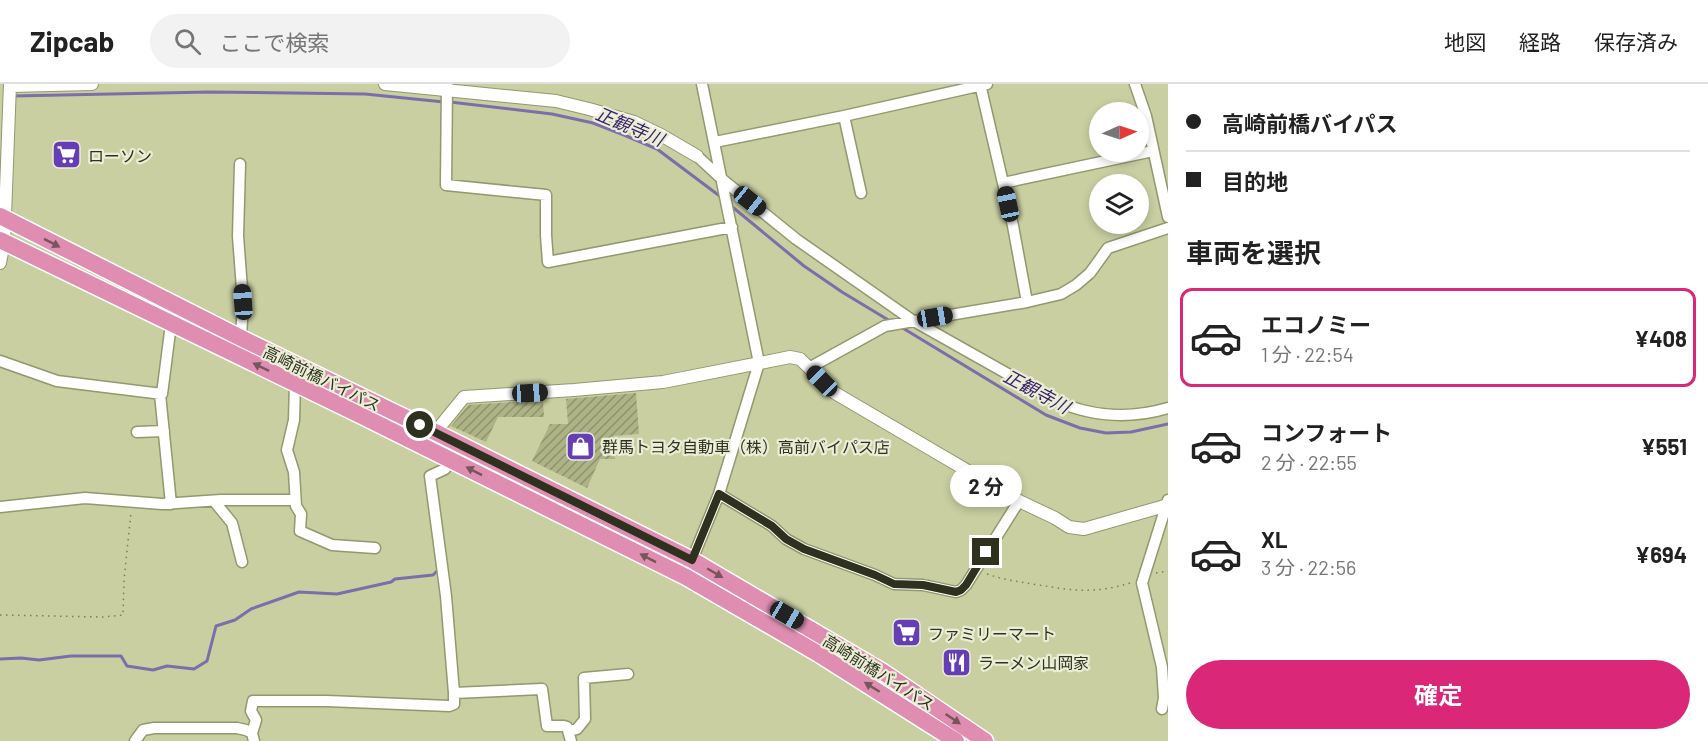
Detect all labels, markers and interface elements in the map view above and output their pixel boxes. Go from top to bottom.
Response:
search box [150,14,570,68]
text: Zipcab [30,24,114,58]
icon: search [171,25,204,58]
text: ここで検索 [219,29,329,55]
text: 地図 [1444,29,1486,54]
text: 経路 [1519,29,1561,54]
text: 保存済み [1594,29,1678,54]
water label: 正観寺川 [593,102,669,151]
north arrow [1089,102,1149,162]
map controls [1089,102,1149,234]
text: 高崎前橋バイパス [1222,110,1398,136]
supermarket icon: ローソン [51,139,83,171]
place label: ローソン [88,146,152,165]
text: 目的地 [1222,168,1288,194]
button: layers [1089,174,1149,234]
car [730,183,770,219]
car [995,185,1021,223]
text: 車両を選択 [1186,236,1321,268]
one-way arrow [44,238,61,248]
car [233,283,253,321]
car [916,305,954,329]
icon: car [1189,311,1243,365]
text: エコノミー [1261,311,1371,337]
text: ¥408 [1634,325,1687,351]
street label: 高崎前橋バイパス [260,341,384,415]
text: 1 分 · 22:54 [1261,342,1354,366]
one-way arrow [252,362,269,371]
car [803,362,841,400]
water label: 正観寺川 [1000,364,1076,419]
car [512,383,548,403]
route start [406,411,433,438]
icon: car [1189,419,1243,473]
text: コンフォート [1261,419,1392,445]
shop icon: 群馬トヨタ自動車（株）高前バイパス店 [565,430,597,462]
text: ¥551 [1641,433,1687,459]
place label: 群馬トヨタ自動車（株）高前バイパス店 [602,437,890,456]
text: 2 分 · 22:55 [1261,450,1357,474]
callout: 2 分 [950,465,1022,507]
one-way arrow [465,466,482,476]
text: 2 分 [968,474,1004,498]
text: XL [1261,526,1287,552]
icon: car [1189,527,1243,581]
route end [972,538,999,565]
text: ¥694 [1635,541,1687,567]
one-way arrow [640,554,657,563]
text: 3 分 · 22:56 [1261,555,1356,579]
one-way arrow [707,568,723,579]
car [767,598,807,632]
supermarket icon: ファミリーマート [891,617,923,649]
place label: ファミリーマート [928,624,1056,643]
street label: 高崎前橋バイパス [820,630,938,714]
restaurant icon: ラーメン山岡家 [941,646,973,678]
place label: ラーメン山岡家 [978,653,1089,672]
button: 確定 [1186,660,1690,729]
one-way arrow [864,681,880,692]
one-way arrow [945,713,961,724]

